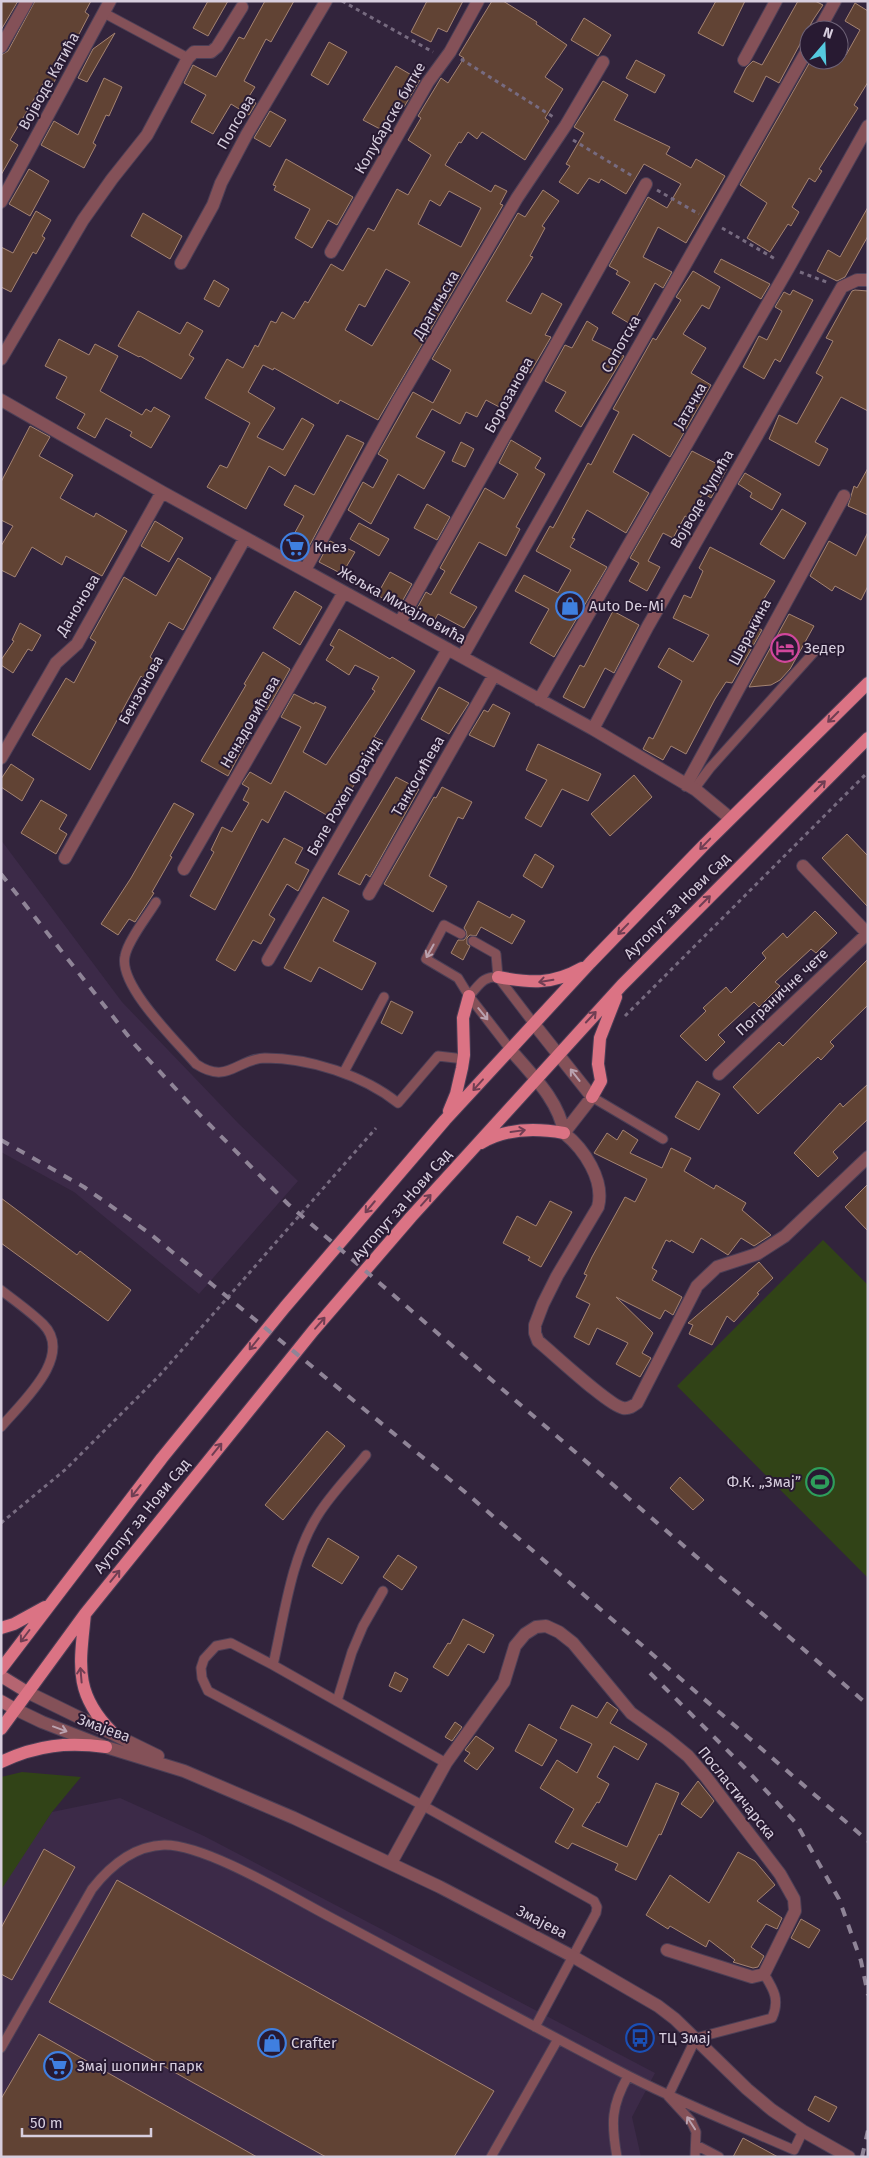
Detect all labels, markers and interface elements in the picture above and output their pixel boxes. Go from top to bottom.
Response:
north arrow [799,20,849,70]
text: N [821,24,835,43]
street label: Војводе Катића [15,29,83,133]
street label: Колубарске битке [351,59,429,177]
street label: Попсова [213,92,259,152]
street label: Драгињска [409,267,463,344]
street label: Сопотска [597,312,645,376]
street label: Борозанова [481,354,537,436]
street label: Јатачка [670,380,710,432]
street label: Војводе Чупића [666,446,738,552]
supermarket icon: Кнез [280,532,310,562]
place label: Кнез [314,538,347,556]
street label: Жељка Михајловића [335,562,469,648]
street label: Данонова [52,571,104,640]
shop icon: Auto De-Mi [555,591,585,621]
street label: Швракина [725,595,775,669]
place label: Auto De-Mi [589,597,664,615]
hotel icon: Зедер [770,633,800,663]
place label: Зедер [804,639,845,657]
street label: Бензонова [115,652,167,728]
street label: Ненадовићева [216,673,284,771]
one-way arrow [827,711,839,723]
street label: Танкосићева [388,732,448,820]
street label: Беле Рохел Фрајнд [303,735,385,859]
one-way arrow [813,780,826,792]
one-way arrow [699,838,711,850]
street label: Аутопут за Нови Сад [620,849,734,963]
one-way arrow [699,895,711,907]
one-way arrow [617,922,629,935]
one-way arrow [425,944,435,959]
street label: Пограничне чете [732,944,832,1040]
one-way arrow [538,976,554,986]
one-way arrow [477,1007,488,1020]
one-way arrow [585,1011,597,1024]
one-way arrow [570,1069,581,1082]
one-way arrow [472,1078,484,1091]
one-way arrow [509,1126,525,1136]
street label: Аутопут за Нови Сад [348,1145,456,1265]
one-way arrow [421,1194,432,1207]
one-way arrow [364,1200,376,1213]
one-way arrow [314,1317,325,1330]
one-way arrow [249,1338,260,1351]
one-way arrow [212,1443,223,1456]
street label: Аутопут за Нови Сад [90,1455,194,1577]
sports icon: Ф.К. „Змај” [805,1467,835,1497]
place label: Ф.К. „Змај” [727,1473,801,1491]
one-way arrow [131,1484,142,1497]
one-way arrow [110,1569,121,1582]
one-way arrow [20,1629,30,1643]
one-way arrow [76,1667,86,1683]
street label: Змајева [75,1710,133,1746]
one-way arrow [51,1725,67,1734]
street label: Посластичарска [694,1743,780,1843]
street label: Змајева [514,1902,570,1942]
bus stop icon: ТЦ Змај [625,2023,655,2053]
shop icon: Crafter [257,2028,287,2058]
place label: ТЦ Змај [659,2029,711,2047]
place label: Crafter [291,2034,337,2052]
supermarket icon: Змај шопинг парк [43,2051,73,2081]
place label: Змај шопинг парк [77,2057,203,2075]
scale bar [22,2106,151,2138]
text: 50 m [30,2114,63,2132]
one-way arrow [686,2116,696,2130]

